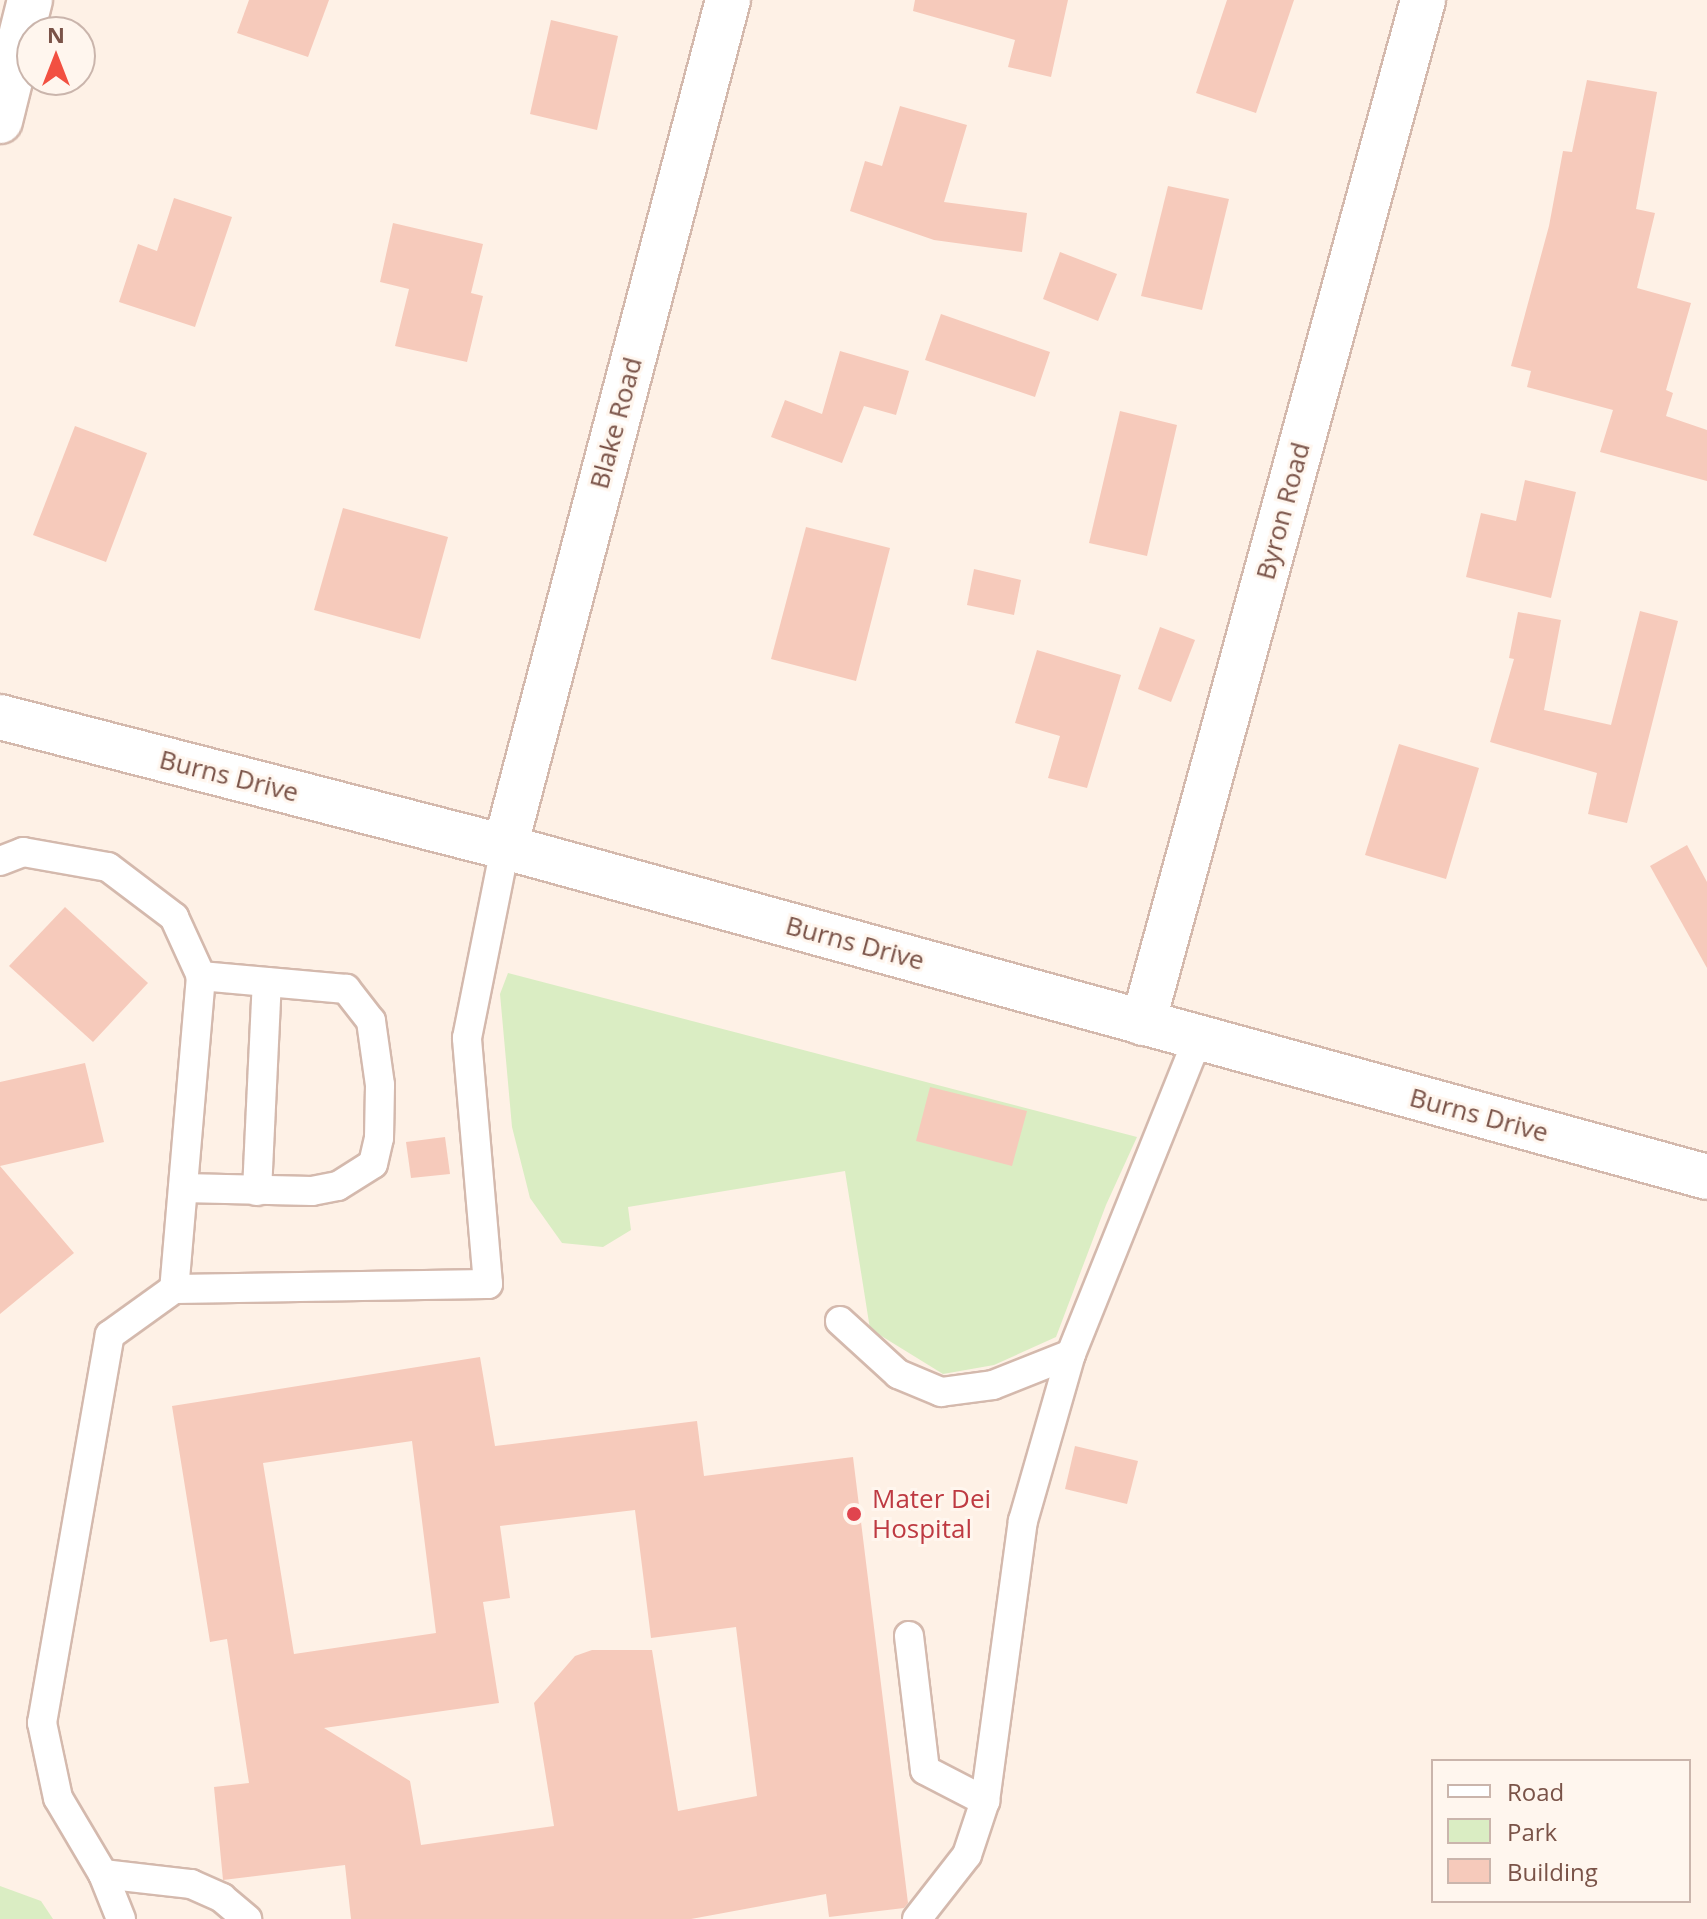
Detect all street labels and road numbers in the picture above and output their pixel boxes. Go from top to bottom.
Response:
street label: Blake Road [583,354,649,492]
street label: Byron Road [1250,439,1316,583]
street label: Burns Drive [156,744,302,808]
street label: Burns Drive [782,910,928,976]
street label: Burns Drive [1406,1082,1552,1148]

